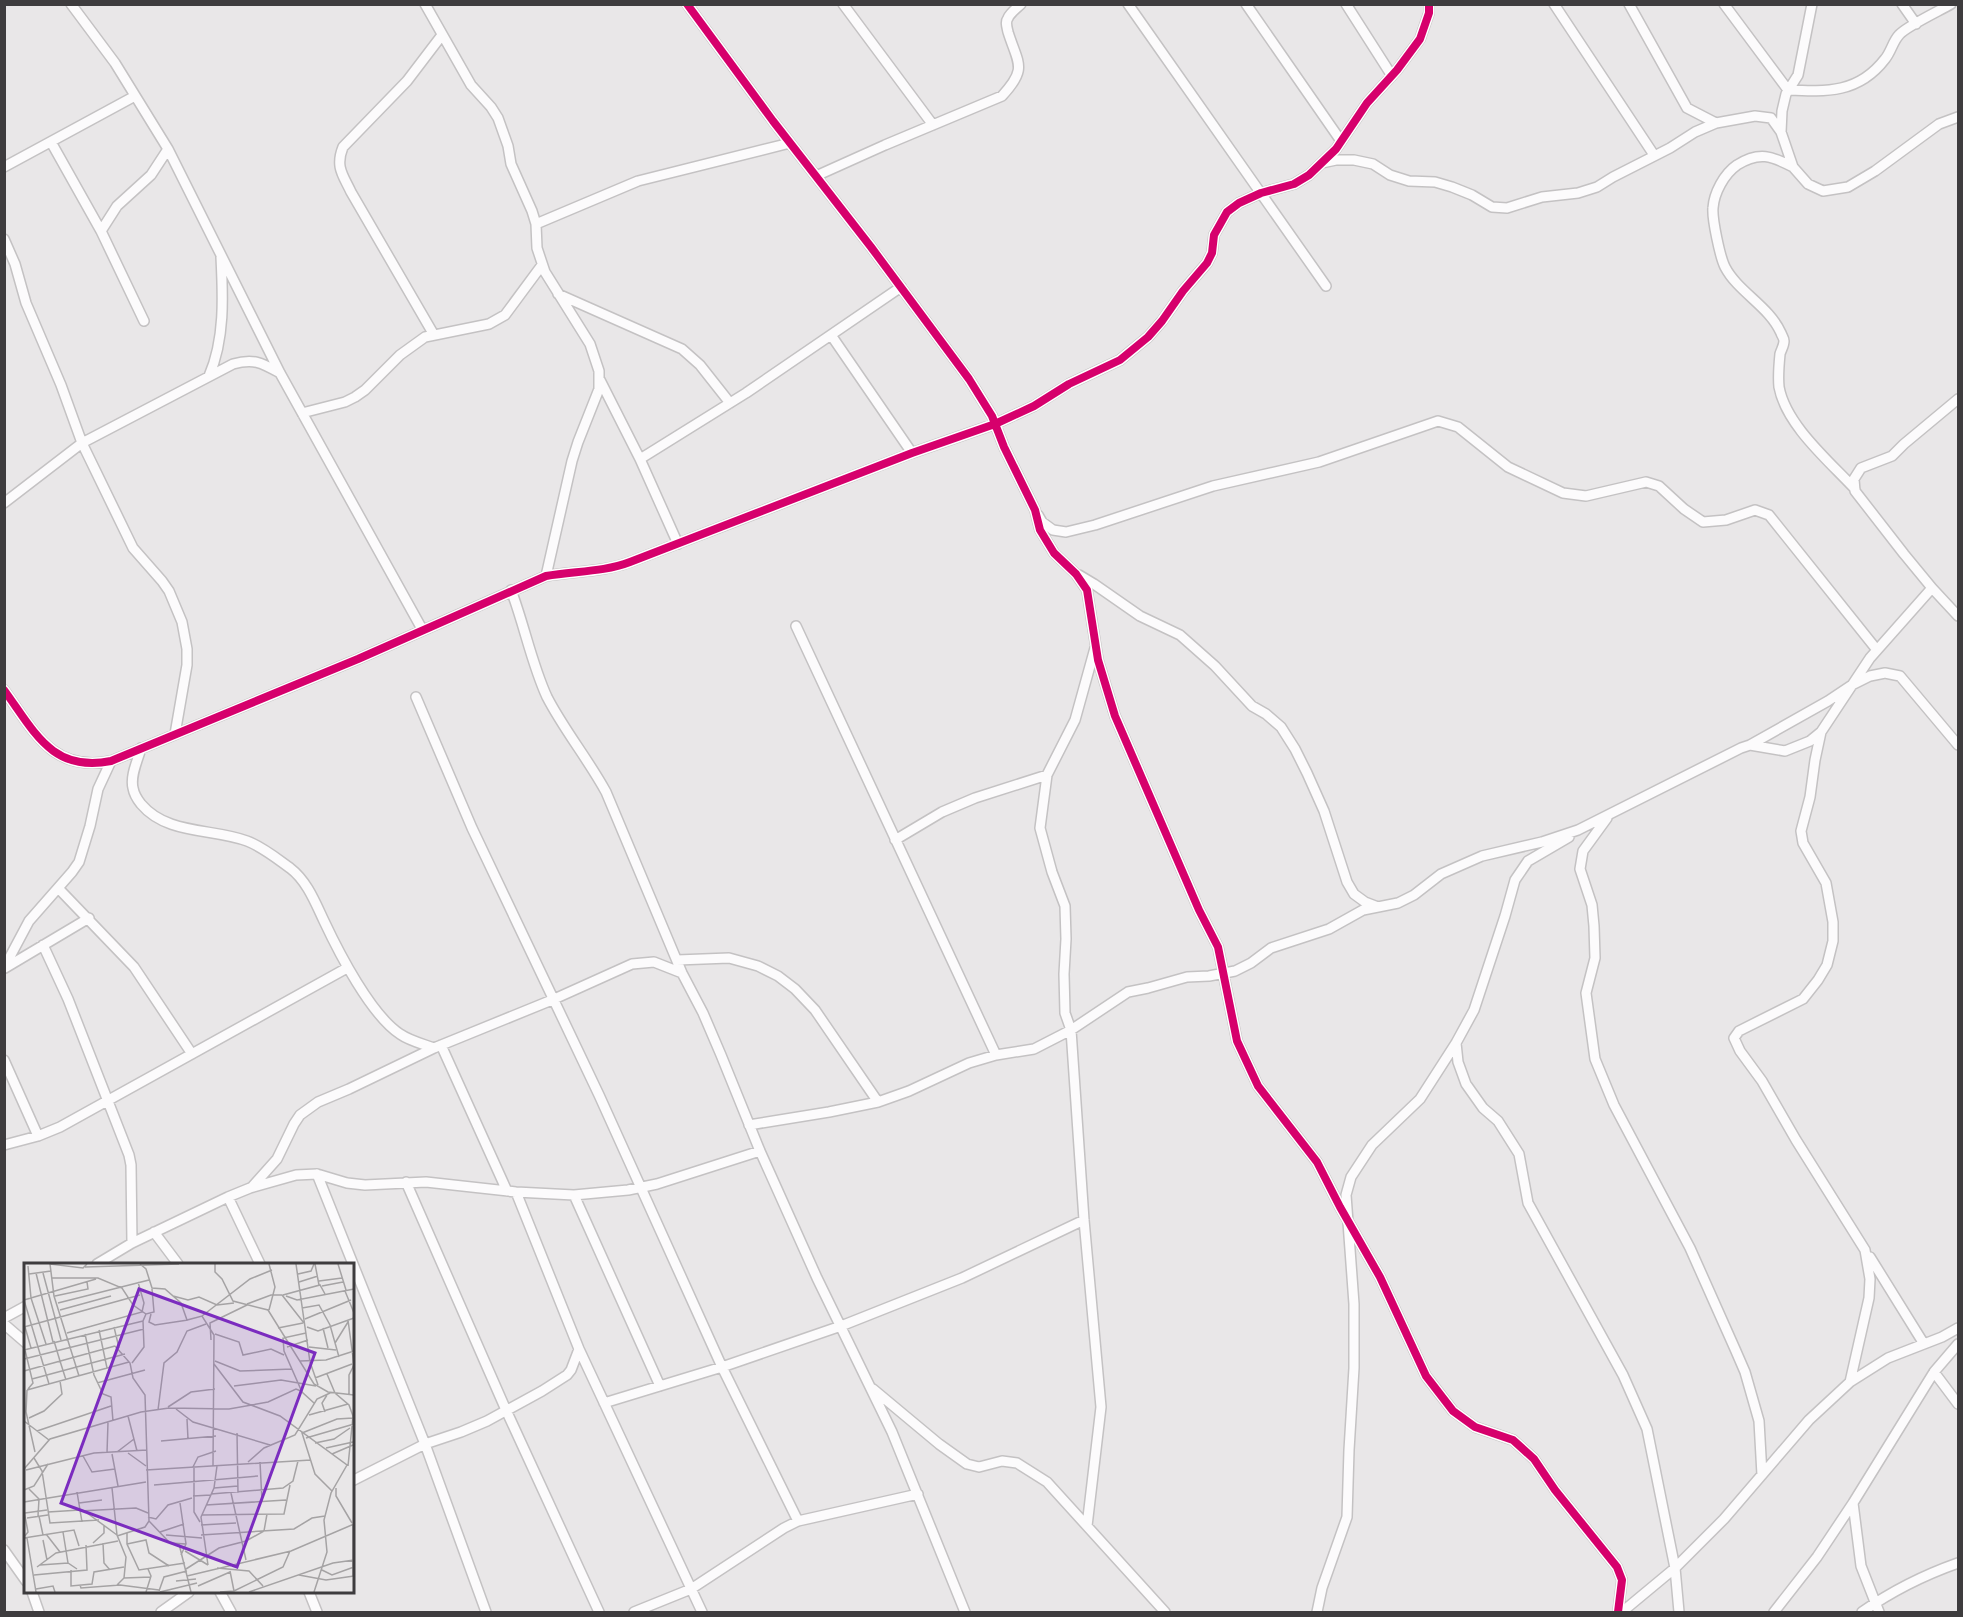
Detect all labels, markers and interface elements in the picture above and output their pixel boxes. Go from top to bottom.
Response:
inset map [24,1263,354,1593]

